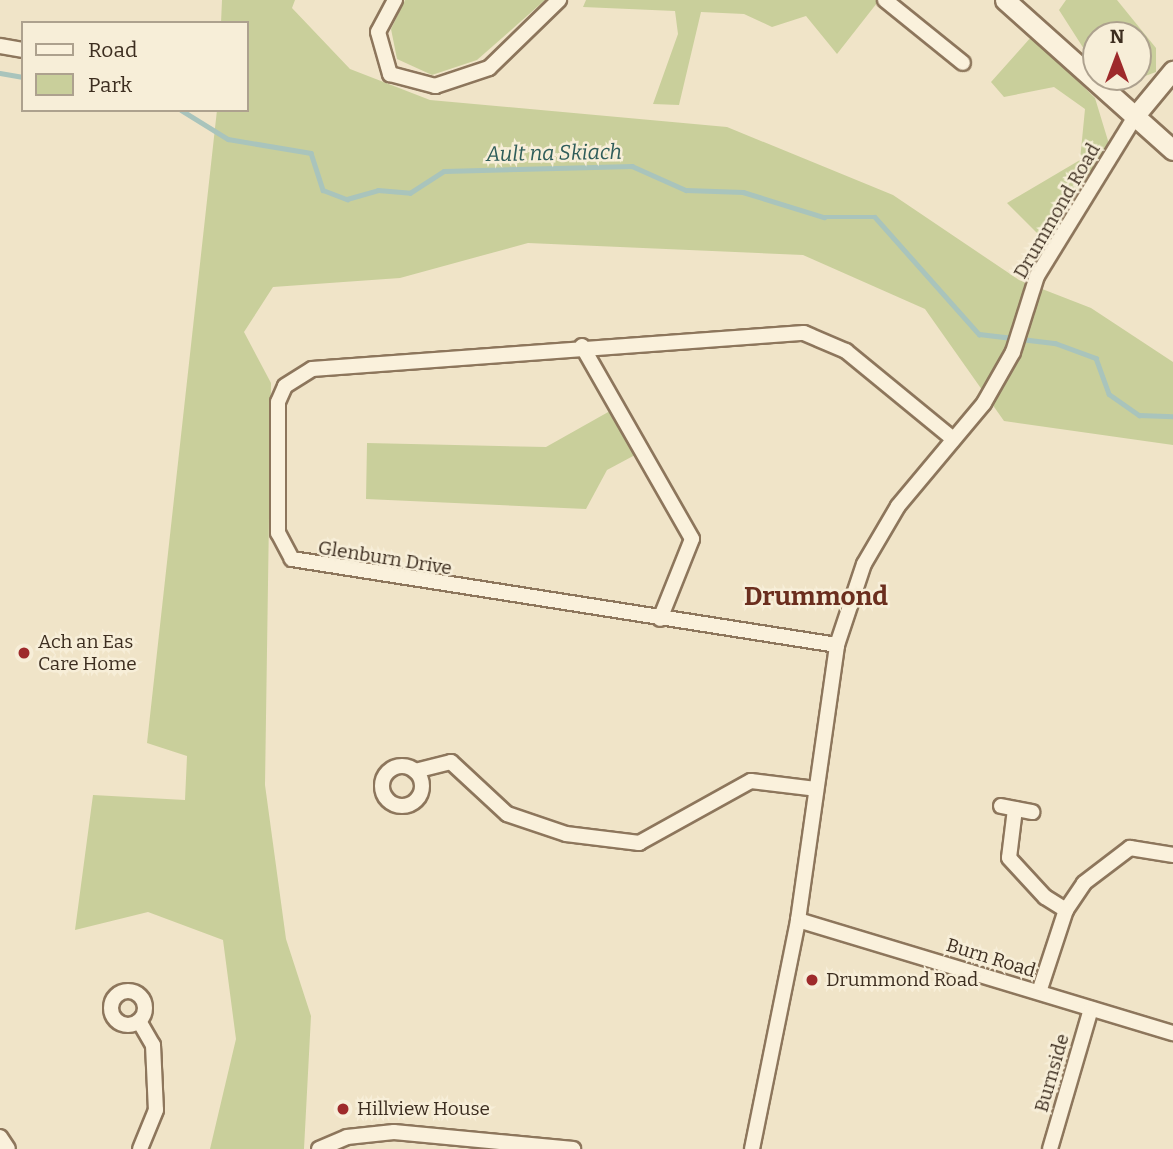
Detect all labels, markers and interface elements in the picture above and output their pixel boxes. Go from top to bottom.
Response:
legend [21,21,248,112]
north arrow [1082,21,1152,91]
text: N [1110,25,1124,48]
text: Road [88,37,137,63]
text: Park [88,72,132,98]
water label: Ault na Skiach [486,139,622,167]
street label: Drummond Road [1009,139,1105,283]
street label: Glenburn Drive [316,536,454,580]
district label: Drummond [744,581,888,613]
place label: Ach an Eas Care Home [38,631,137,675]
marker: Ach an Eas Care Home [16,645,32,661]
street label: Burn Road [944,934,1038,982]
place label: Drummond Road [826,969,978,991]
marker: Drummond Road [804,972,820,988]
street label: Burnside [1030,1031,1074,1115]
place label: Hillview House [357,1098,490,1120]
marker: Hillview House [335,1101,351,1117]

